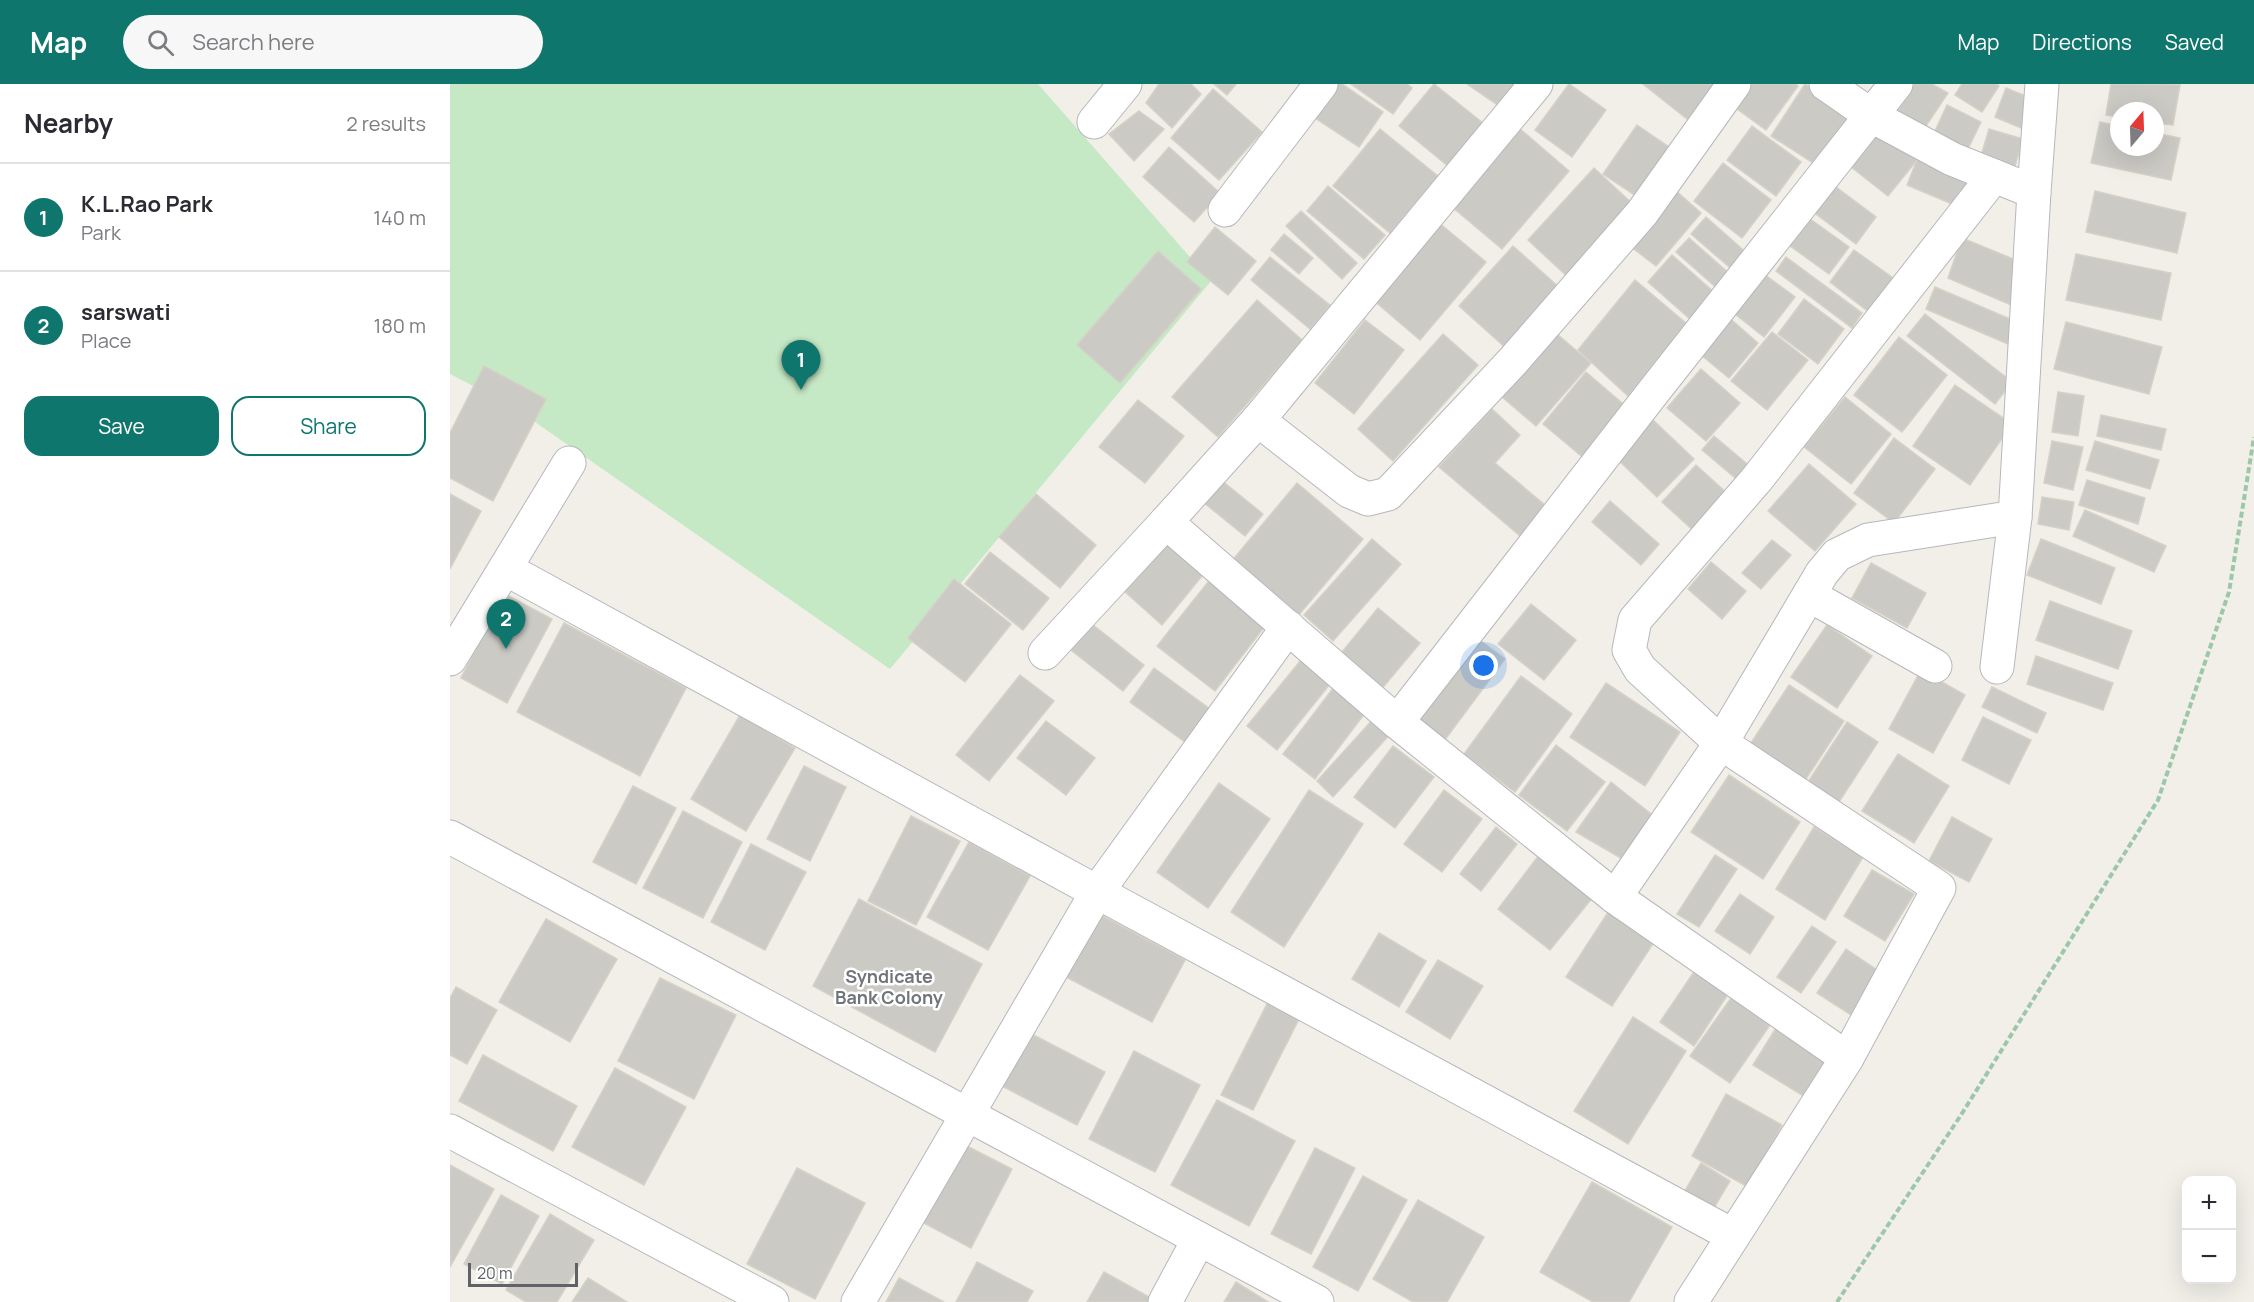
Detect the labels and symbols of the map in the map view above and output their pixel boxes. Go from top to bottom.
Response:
north arrow [2110,102,2164,156]
pin: 1 [782,340,820,390]
pin: 2 [486,600,526,649]
your location [1469,651,1498,680]
district label: Syndicate Bank Colony [835,964,943,1009]
scale bar [468,1260,578,1288]

